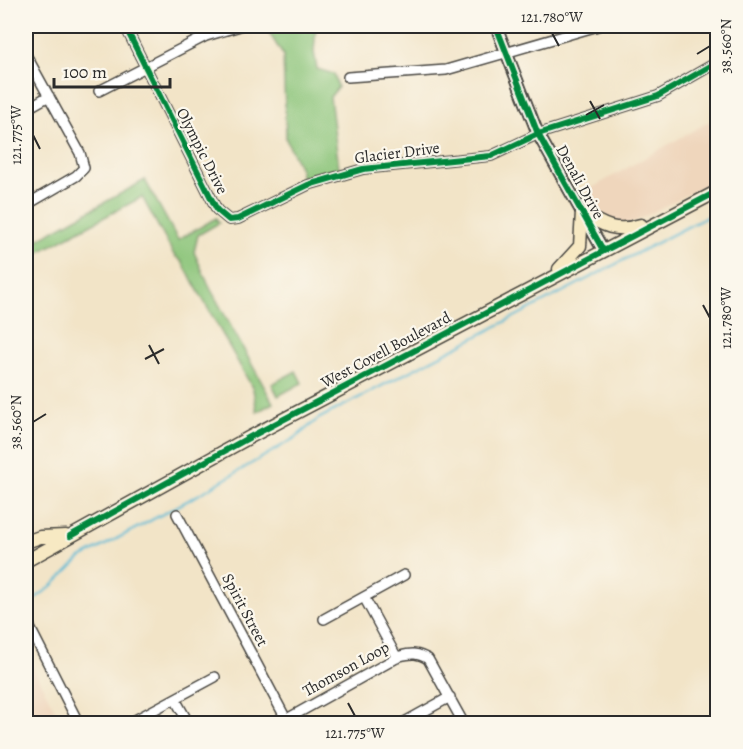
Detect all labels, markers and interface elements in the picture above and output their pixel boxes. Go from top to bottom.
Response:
text: 121.780°W [521,7,583,27]
text: 38.560°N [716,18,736,73]
scale bar [54,51,170,89]
text: 100 m [63,60,107,84]
street label: Olympic Drive [171,104,233,198]
text: 121.775°W [6,105,26,165]
street label: Glacier Drive [353,137,441,169]
street label: Denali Drive [550,141,610,223]
text: 121.780°W [716,287,736,349]
street label: West Covell Boulevard [316,306,455,394]
text: 38.560°N [6,394,26,449]
street label: Spirit Street [217,570,273,650]
street label: Thomson Loop [299,636,393,702]
text: 121.775°W [325,723,385,743]

